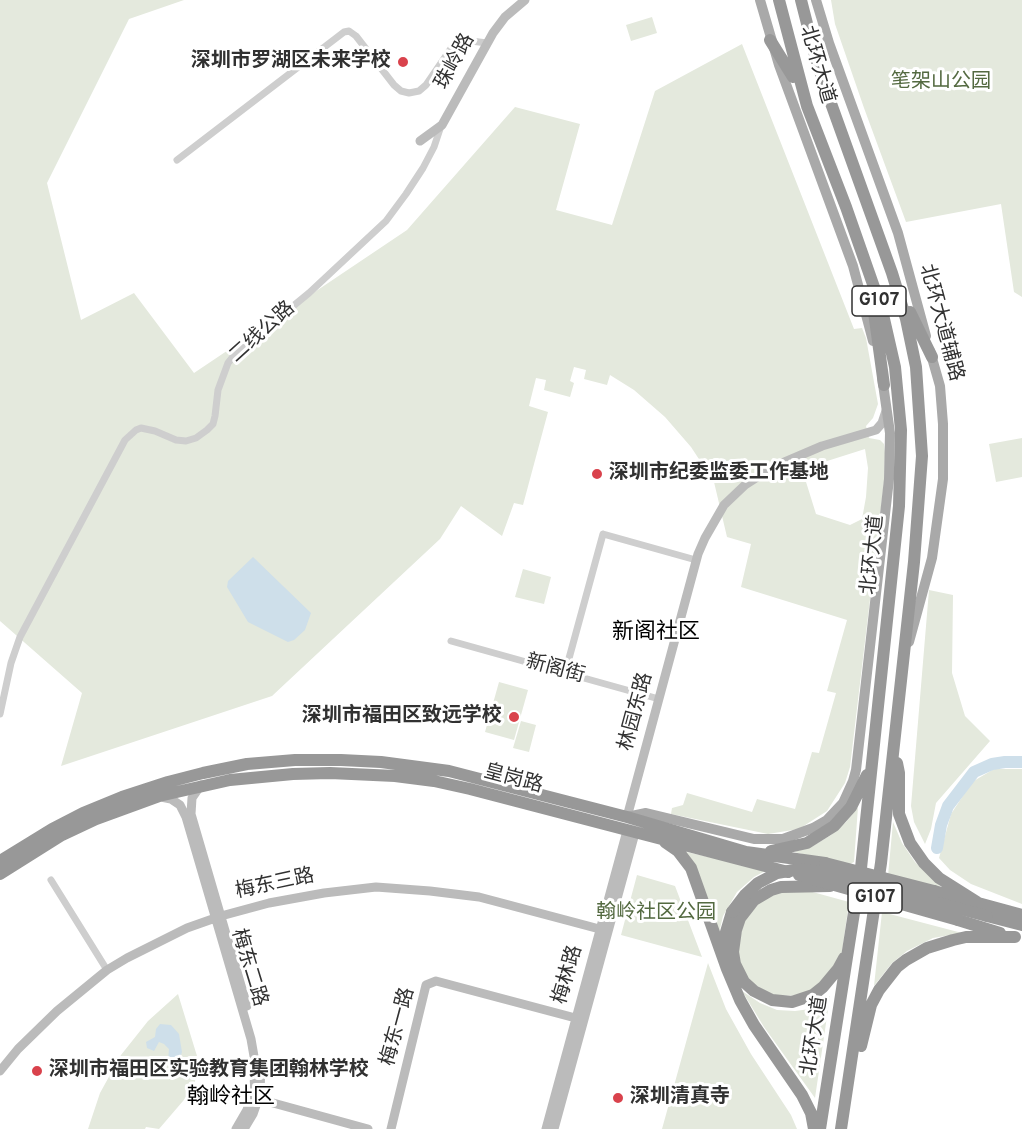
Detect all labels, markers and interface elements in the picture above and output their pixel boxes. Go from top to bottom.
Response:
street label: 北环大道 [793,23,839,107]
street label: 珠岭路 [431,30,481,94]
place label: 深圳市罗湖区未来学校 [191,50,391,74]
marker: 深圳市罗湖区未来学校 [396,55,410,69]
park label: 笔架山公园 [891,71,991,95]
street label: 北环大道辅路 [913,262,967,384]
road number: G107 [852,286,906,316]
street label: 二线公路 [225,297,301,369]
place label: 深圳市纪委监委工作基地 [609,462,829,486]
marker: 深圳市纪委监委工作基地 [590,467,604,481]
street label: 北环大道 [858,514,890,596]
district label: 新阁社区 [612,621,700,647]
street label: 新阁街 [523,651,587,689]
street label: 林园东路 [615,670,659,754]
place label: 深圳市福田区致远学校 [302,705,502,729]
marker: 深圳市福田区致远学校 [507,710,521,724]
street label: 皇岗路 [481,761,545,799]
street label: 梅东三路 [233,865,317,905]
road number: G107 [848,883,902,913]
park label: 翰岭社区公园 [596,902,716,926]
street label: 梅东二路 [225,926,271,1010]
street label: 梅林路 [549,943,589,1007]
street label: 梅东一路 [377,985,421,1069]
street label: 北环大道 [798,995,834,1077]
place label: 深圳市福田区实验教育集团翰林学校 [49,1059,369,1083]
marker: 深圳市福田区实验教育集团翰林学校 [30,1064,44,1078]
district label: 翰岭社区 [187,1086,275,1112]
place label: 深圳清真寺 [630,1086,730,1110]
marker: 深圳清真寺 [611,1091,625,1105]

